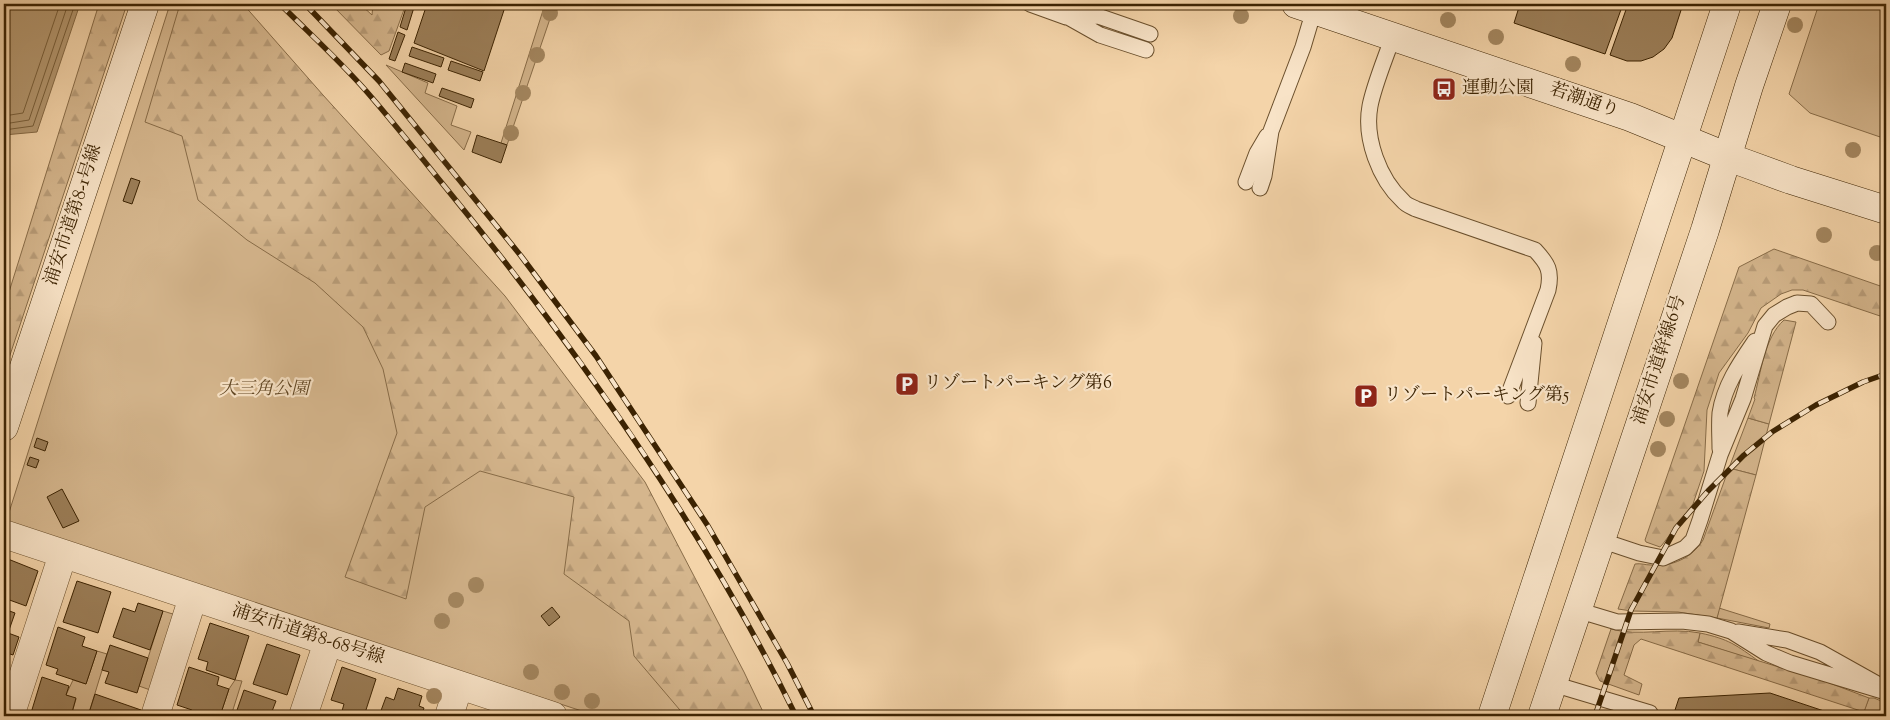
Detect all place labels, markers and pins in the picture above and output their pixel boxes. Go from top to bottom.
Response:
bus stop icon: 運動公園 [1431,76,1457,102]
place label: 運動公園 [1462,76,1534,102]
parking icon: リゾートパーキング第6 [894,371,920,397]
place label: リゾートパーキング第6 [924,371,1112,397]
parking icon: リゾートパーキング第5 [1353,383,1379,409]
place label: リゾートパーキング第5 [1384,383,1569,409]

